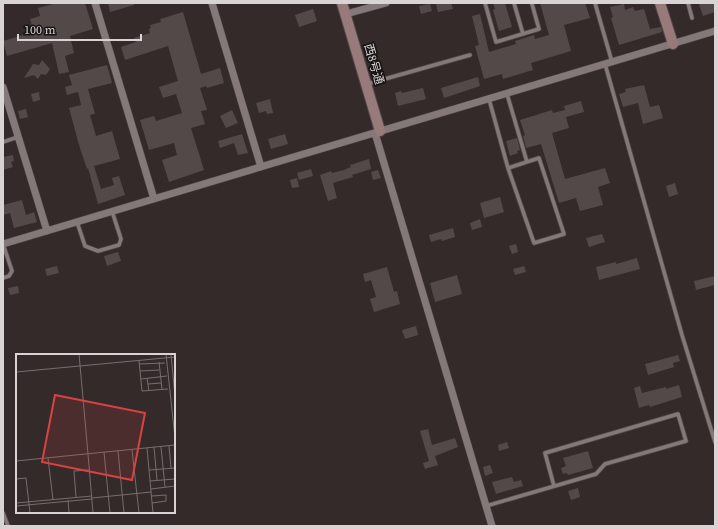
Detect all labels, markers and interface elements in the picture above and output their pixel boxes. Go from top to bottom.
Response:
scale bar [18,16,141,42]
text: 100 m [24,22,56,38]
street label: 西8号通 [361,42,387,86]
inset map [16,354,175,513]

